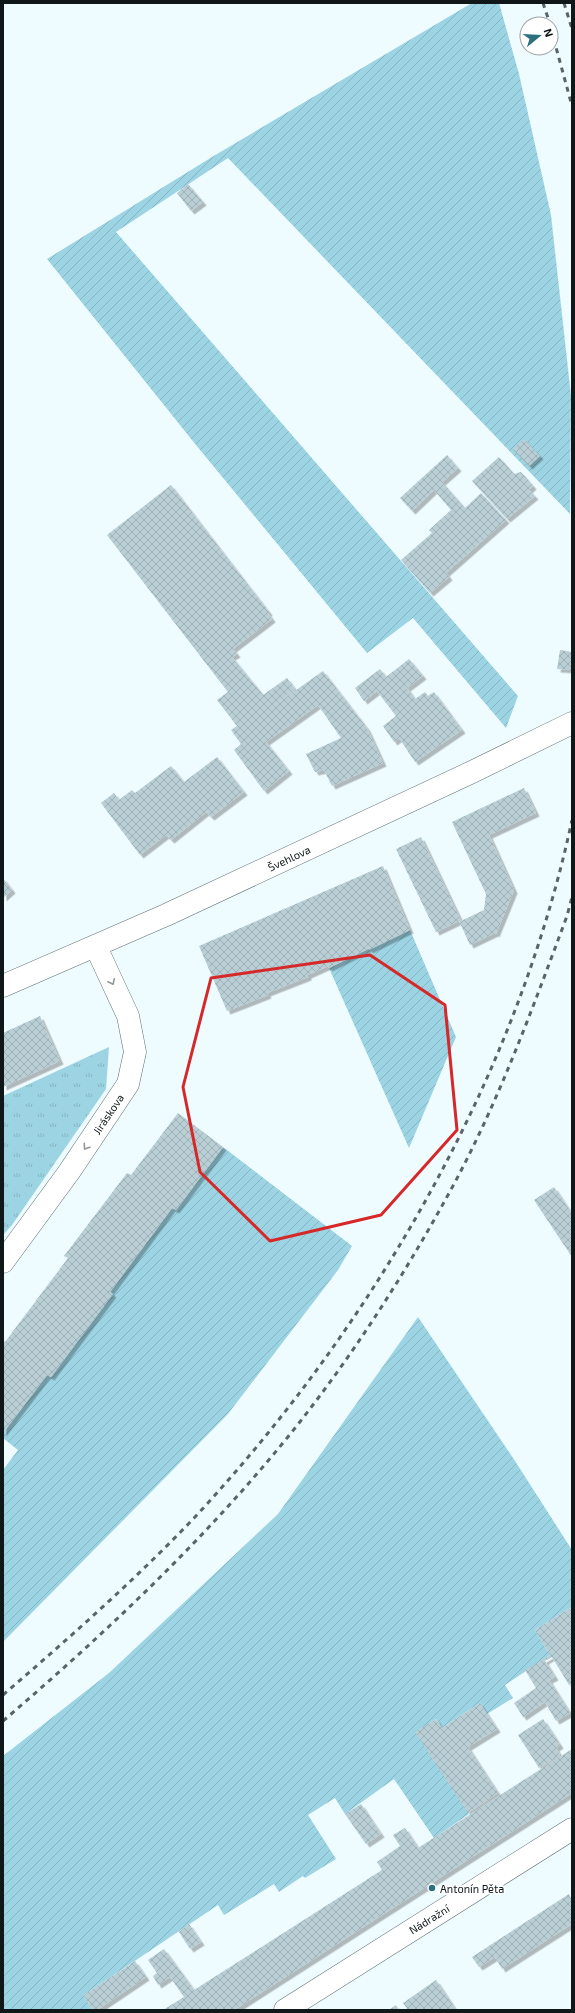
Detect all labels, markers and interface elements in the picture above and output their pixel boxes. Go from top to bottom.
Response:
north arrow [519,16,559,56]
text: N [542,27,556,39]
street label: Švehlova [266,843,312,873]
one-way arrow [107,978,115,985]
street label: Jiráskova [90,1091,126,1137]
one-way arrow [83,1143,91,1150]
place label: Antonín Pěta [440,1882,504,1895]
marker: Antonín Pěta [427,1883,437,1893]
street label: Nádražní [406,1901,453,1937]

